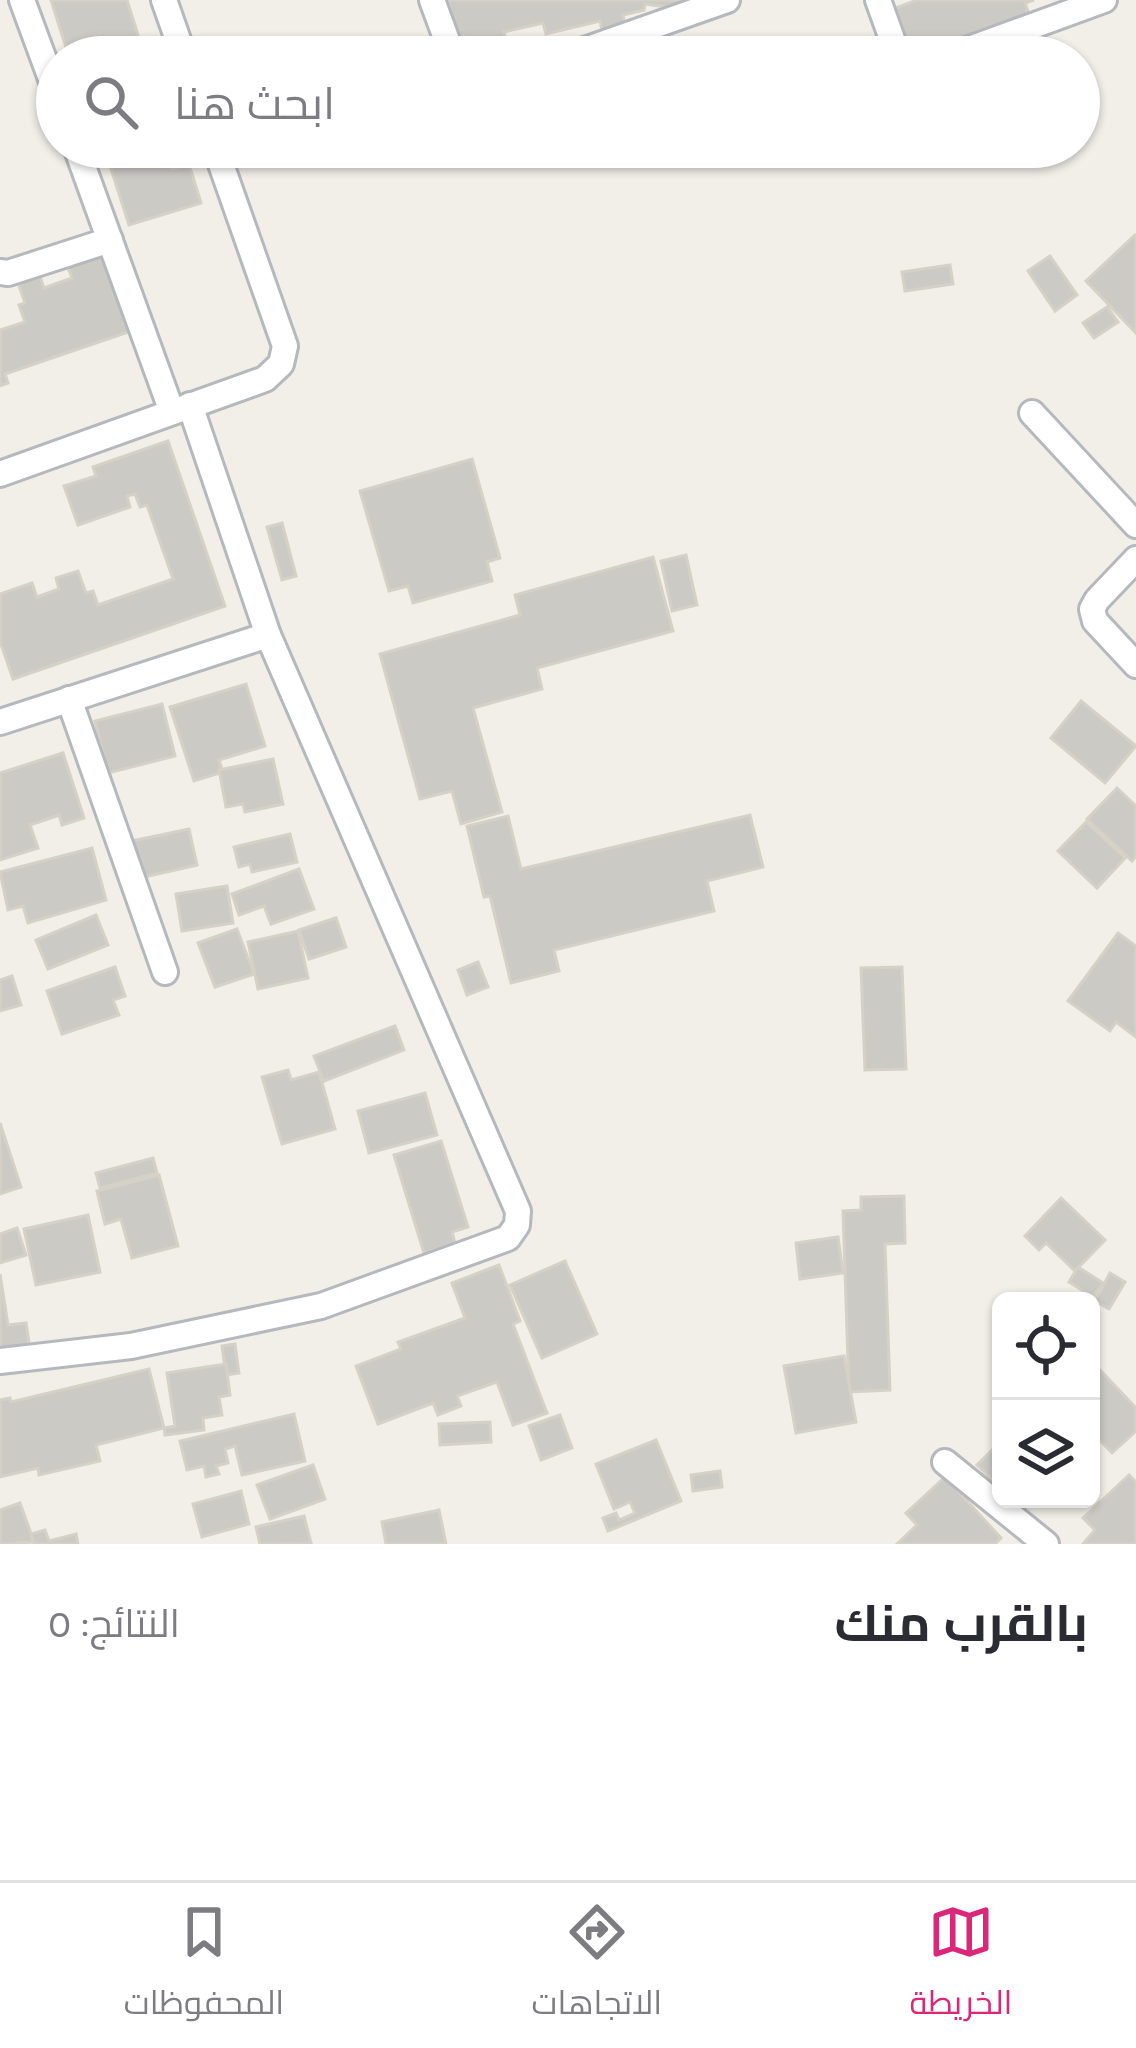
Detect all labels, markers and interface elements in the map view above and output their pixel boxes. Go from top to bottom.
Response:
search box [36,36,1100,168]
icon: search [78,69,144,135]
text: ابحث هنا [174,78,335,130]
map controls [992,1292,1100,1508]
button: locate [992,1292,1100,1400]
button: layers [992,1400,1100,1508]
text: بالقرب منك [835,1594,1088,1654]
text: النتائج: 0 [48,1601,180,1647]
tab: المحفوظات [124,1899,284,2033]
tab: الاتجاهات [532,1899,662,2033]
tab: الخريطة [909,1899,1012,2033]

